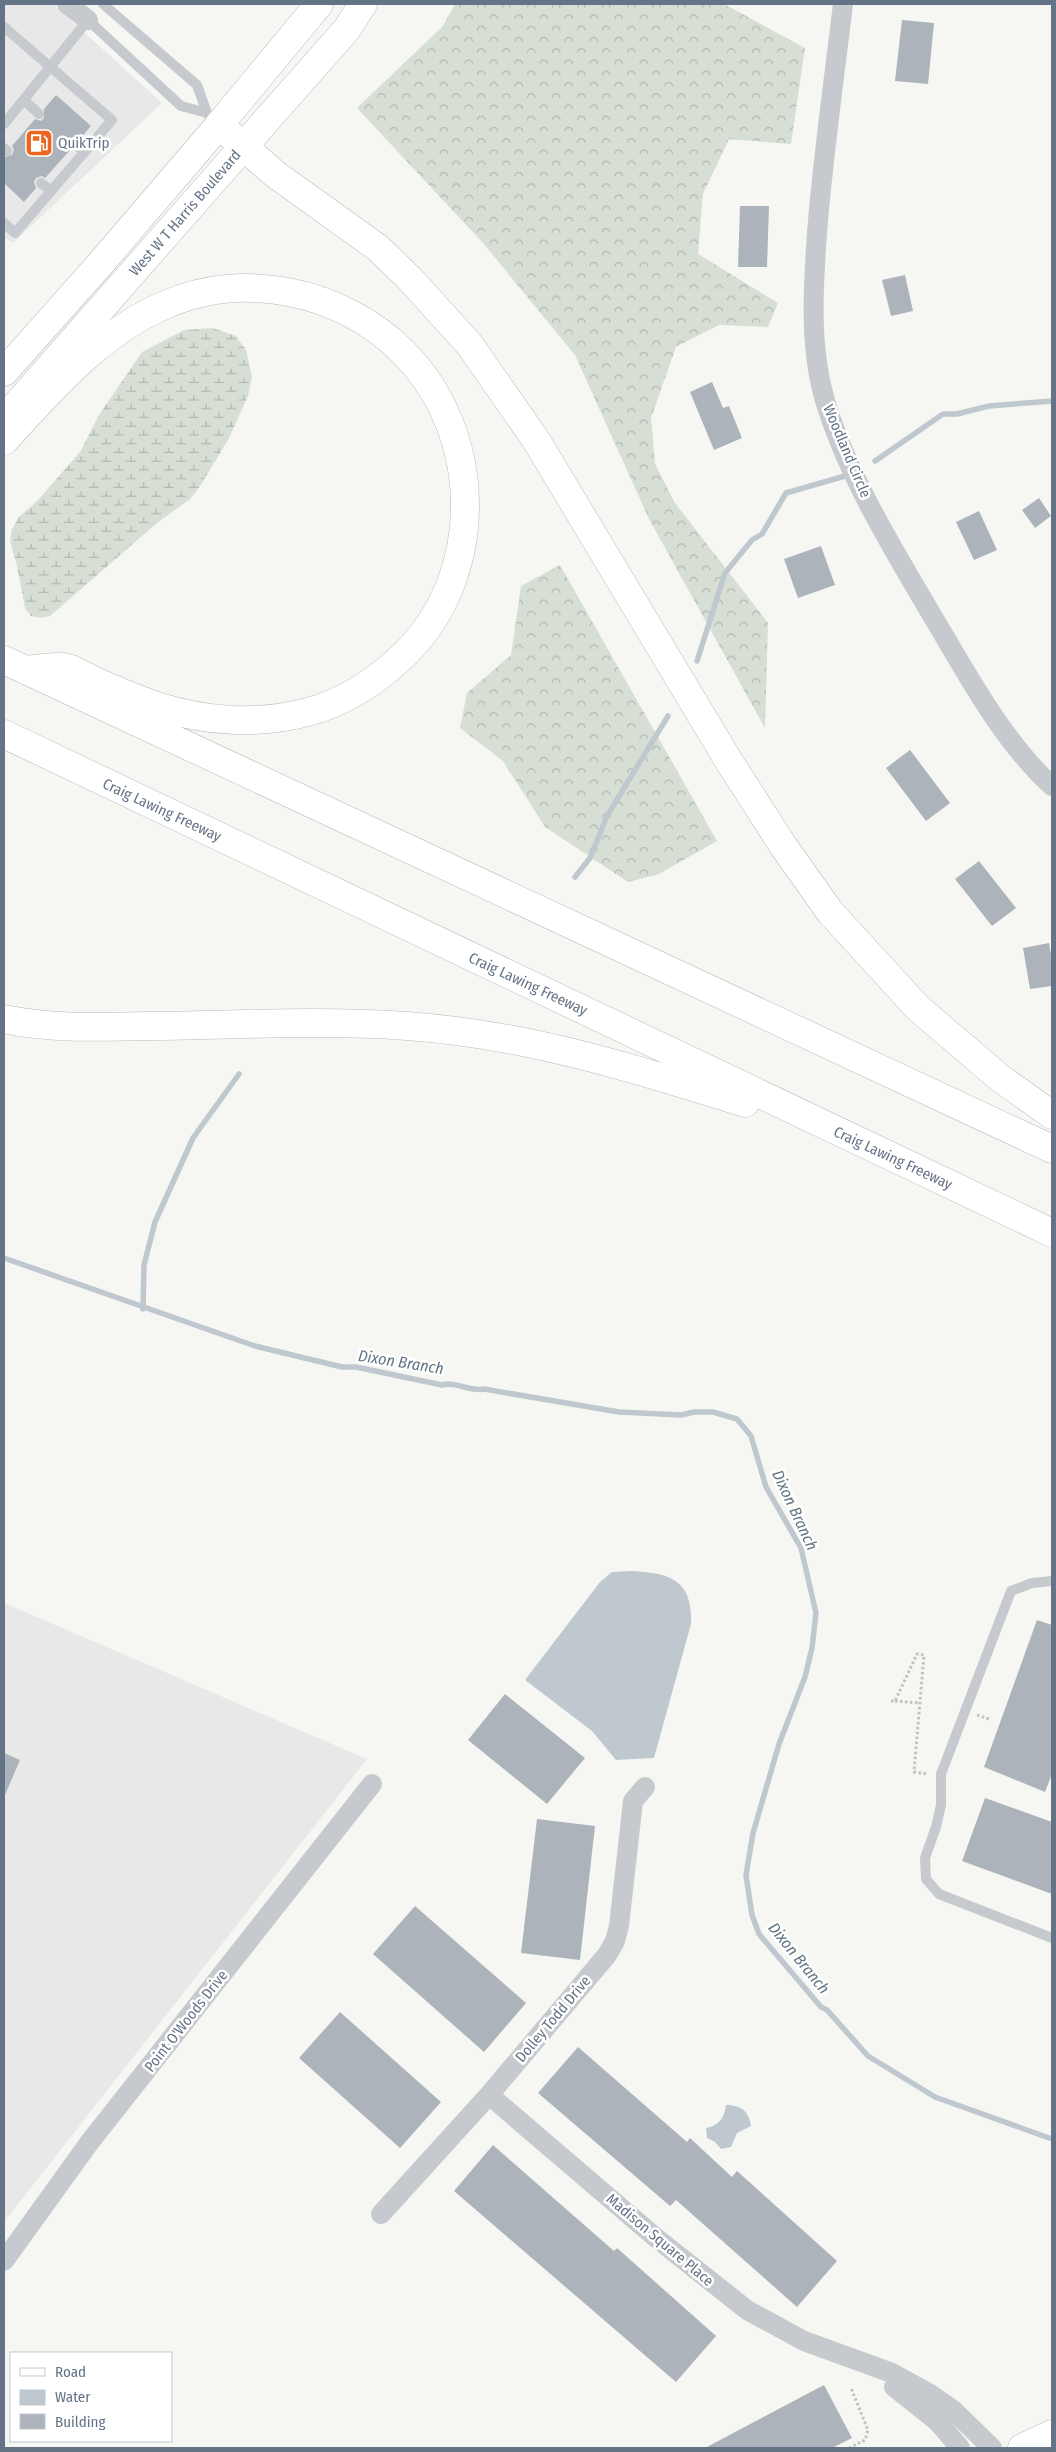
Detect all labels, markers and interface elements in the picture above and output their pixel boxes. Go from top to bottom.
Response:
fuel station icon: QuikTrip [24,128,54,158]
place label: QuikTrip [58,134,110,152]
street label: West W T Harris Boulevard [125,146,245,280]
street label: Woodland Circle [819,402,875,500]
street label: Craig Lawing Freeway [100,775,224,846]
street label: Craig Lawing Freeway [466,949,590,1020]
street label: Craig Lawing Freeway [831,1123,955,1194]
water label: Dixon Branch [357,1346,445,1378]
water label: Dixon Branch [768,1467,822,1553]
water label: Dixon Branch [764,1918,834,1998]
street label: Point O'Woods Drive [141,1966,231,2076]
street label: Dolley Todd Drive [512,1972,594,2066]
street label: Madison Square Place [603,2190,717,2290]
legend [10,2352,172,2442]
text: Road [55,2363,86,2381]
text: Water [55,2388,91,2406]
text: Building [55,2413,106,2431]

